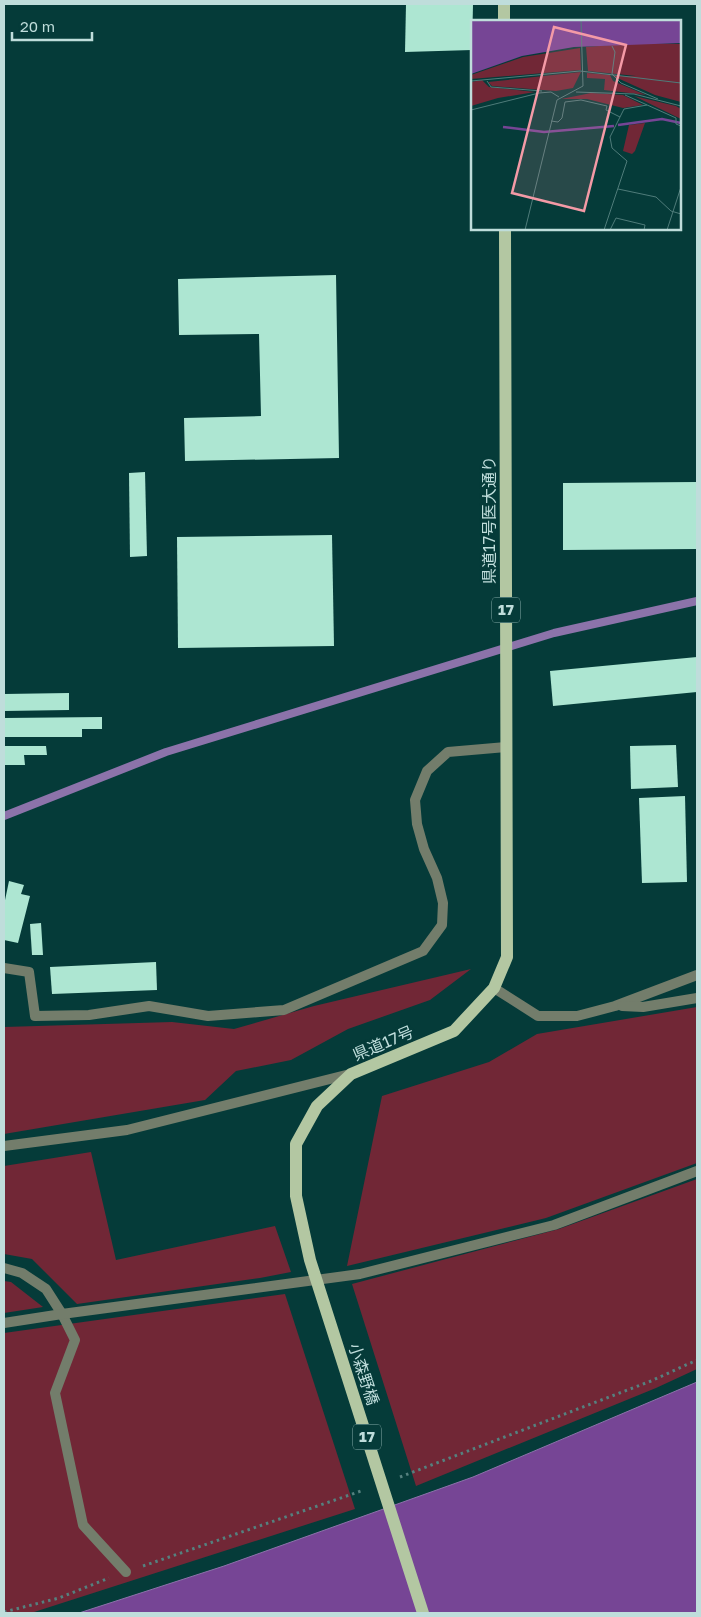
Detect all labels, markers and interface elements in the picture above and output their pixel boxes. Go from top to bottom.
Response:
scale bar [12,10,92,42]
text: 20 m [20,17,55,35]
inset map [471,20,681,230]
street label: 県道17号医大通り [479,456,499,584]
road number: 17 [492,598,520,622]
street label: 県道17号 [350,1021,416,1065]
street label: 小森野橋 [345,1340,383,1408]
road number: 17 [353,1424,381,1450]

